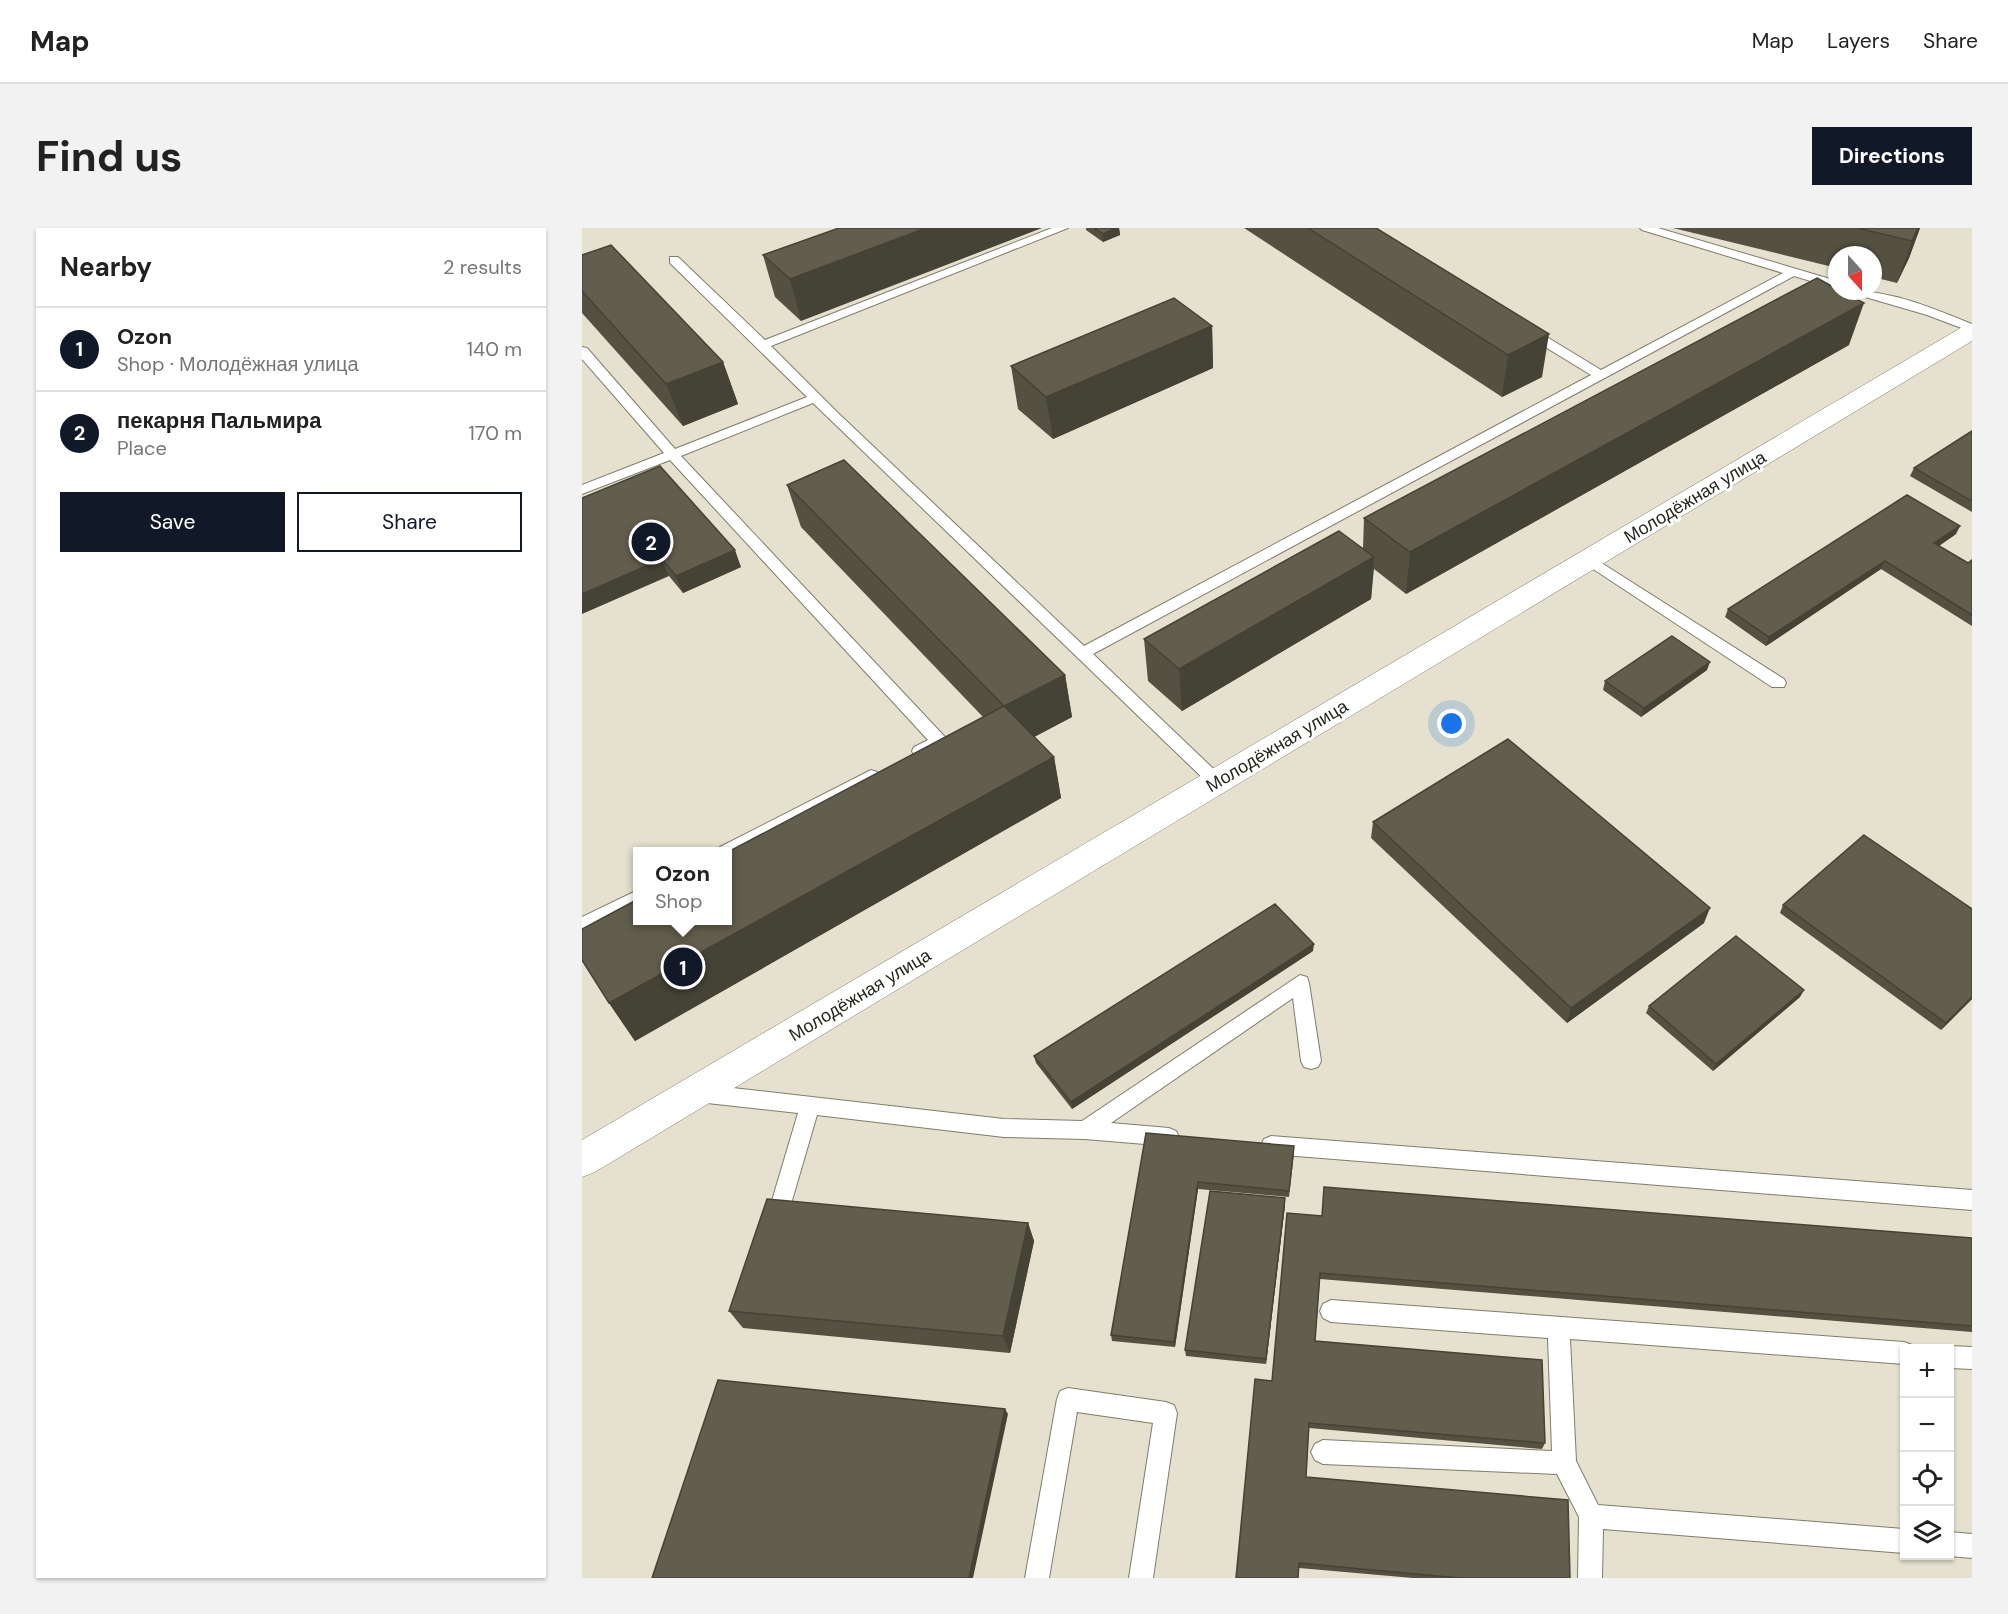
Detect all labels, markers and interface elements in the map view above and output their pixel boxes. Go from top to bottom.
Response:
text: Map [30,23,90,60]
text: Map [1752,27,1794,55]
text: Layers [1827,27,1890,55]
text: Share [1923,27,1978,55]
button: Directions [1812,127,1972,185]
text: Find us [36,129,182,184]
north arrow [1828,246,1882,300]
text: Nearby [60,250,152,284]
text: 2 results [443,254,522,280]
text: Ozon [117,322,172,351]
text: 1 [76,336,83,362]
text: 140 m [467,336,522,362]
text: Shop · Молодёжная улица [117,351,359,377]
text: пекарня Пальмира [117,406,322,435]
text: 2 [74,420,85,446]
text: 170 m [469,420,522,446]
text: Place [117,435,167,461]
street label: Молодёжная улица [1620,445,1771,549]
button: Save [60,492,285,552]
button: Share [297,492,522,552]
pin: 2 [632,520,670,564]
street label: Молодёжная улица [1202,694,1353,798]
your location [1437,709,1466,738]
popup [633,847,732,925]
text: Ozon [655,859,710,888]
text: Shop [655,888,702,914]
street label: Молодёжная улица [785,943,936,1047]
pin: 1 [664,944,702,990]
map controls [1900,1344,1954,1560]
button: + [1900,1344,1954,1398]
button: − [1900,1398,1954,1452]
button: locate [1900,1452,1954,1506]
button: layers [1900,1506,1954,1560]

